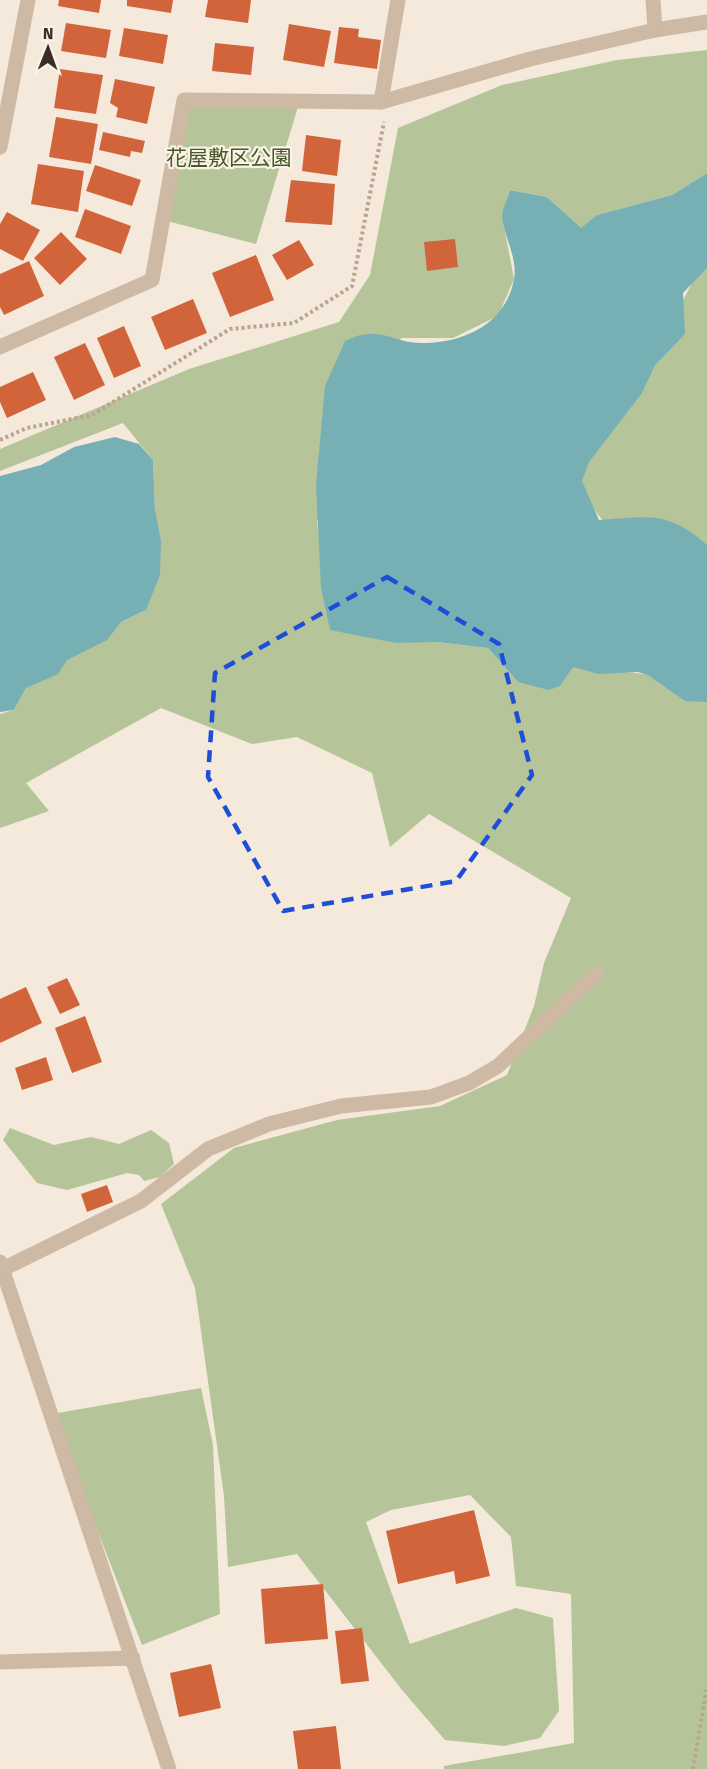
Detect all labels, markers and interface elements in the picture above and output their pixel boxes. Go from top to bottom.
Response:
north arrow [18,18,78,78]
text: N [43,24,54,43]
park label: 花屋敷区公園 [166,145,292,171]

